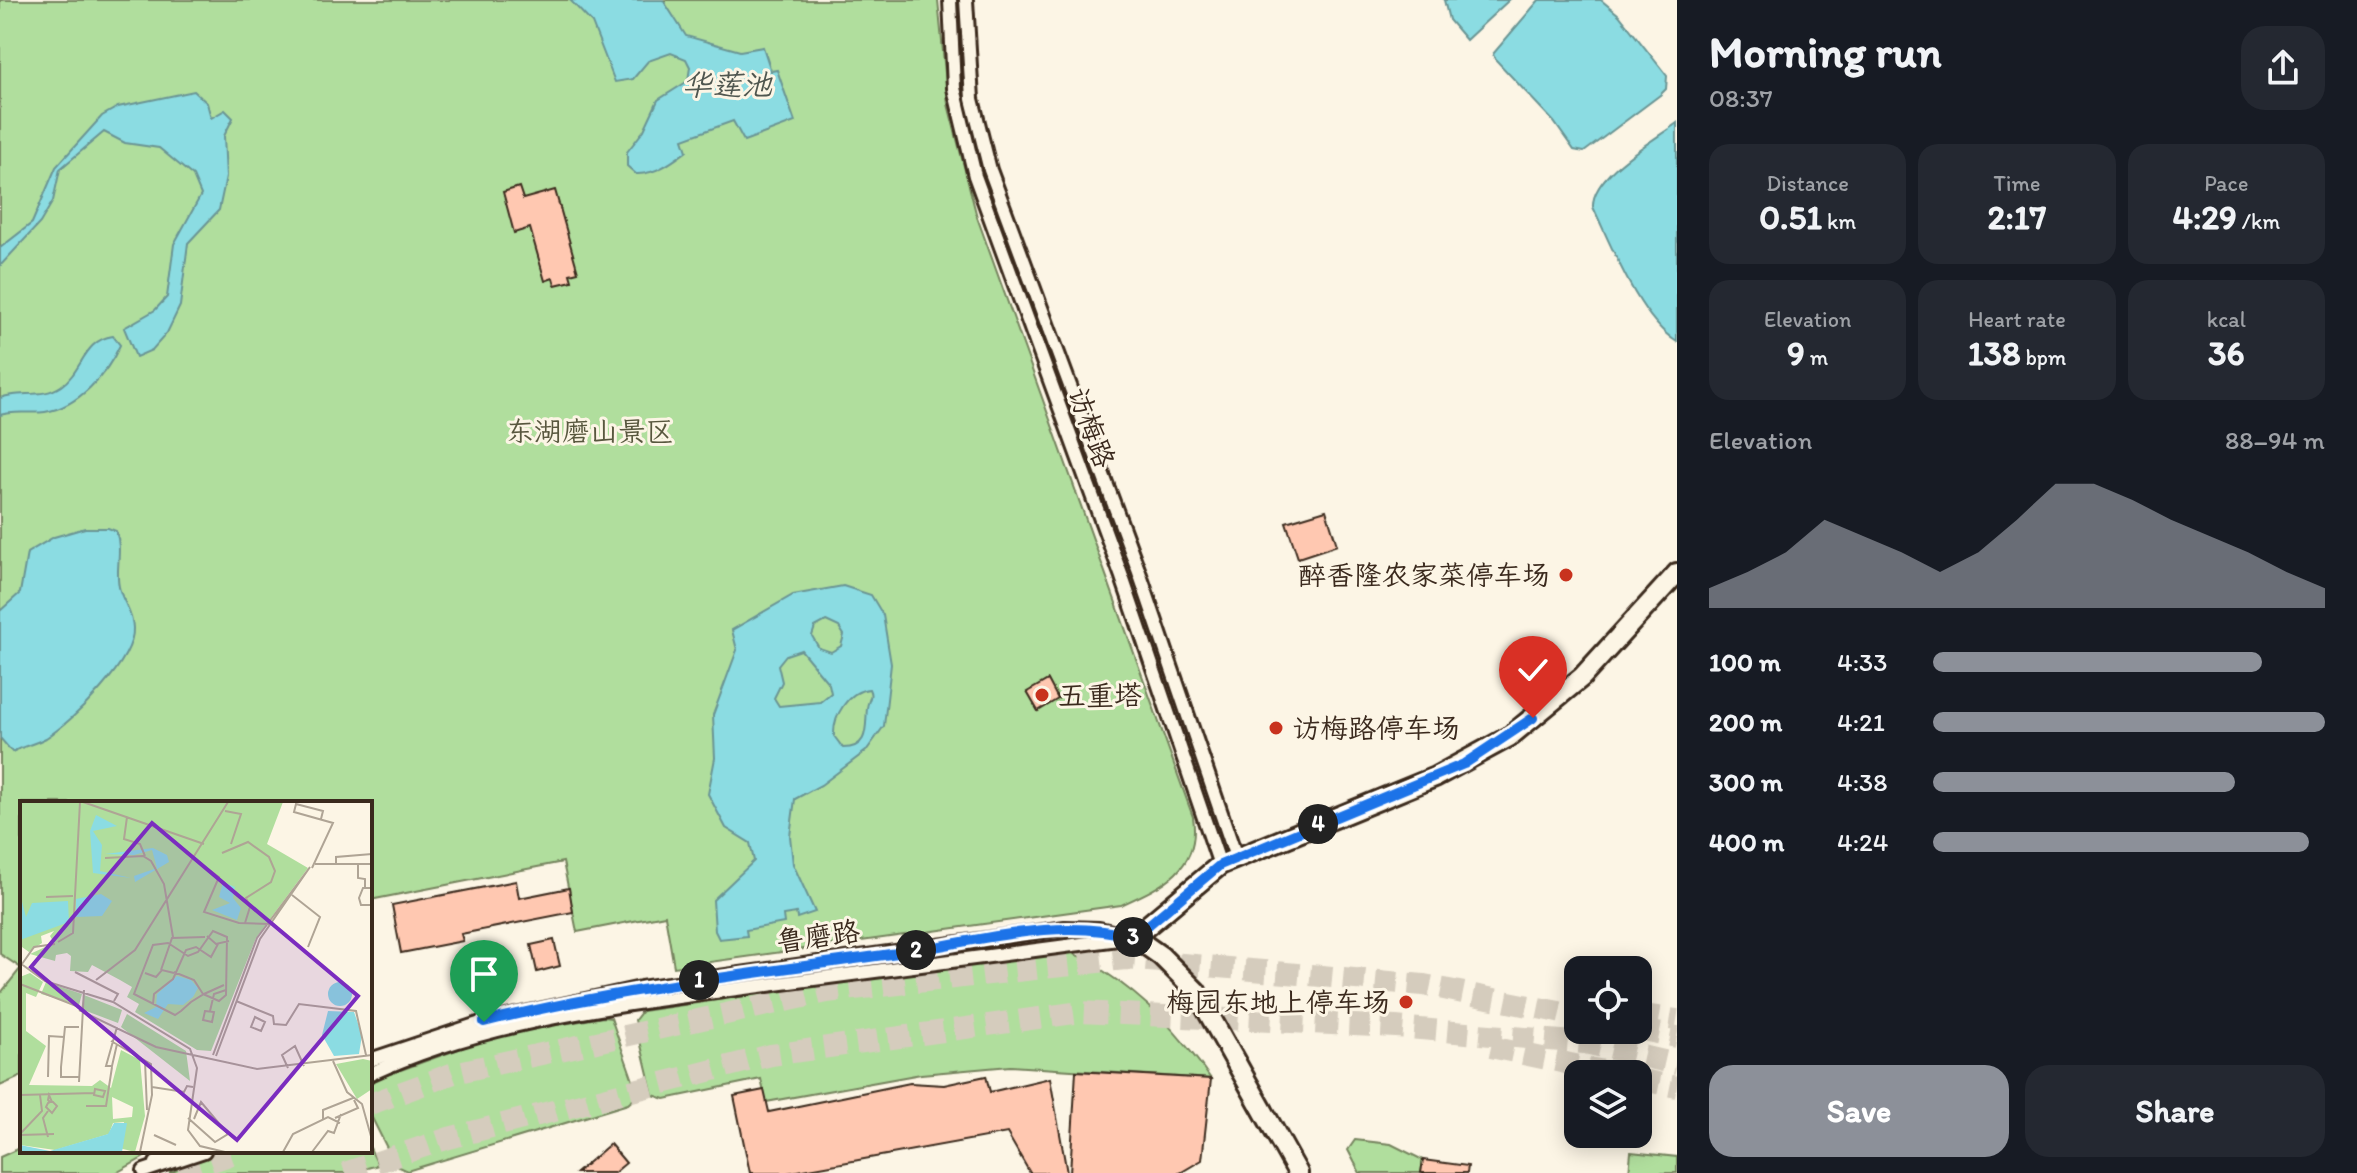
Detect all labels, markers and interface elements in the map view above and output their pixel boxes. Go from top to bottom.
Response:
text: Morning run [1709,25,1942,78]
button: share [2241,26,2325,110]
water label: 华莲池 [682,66,773,103]
text: 08:37 [1709,82,1773,114]
text: Distance [1766,170,1849,197]
text: Time [1994,170,2040,197]
text: Pace [2204,170,2248,197]
text: 0.51 [1759,197,1822,238]
text: 2:17 [1988,197,2046,238]
text: 4:29 [2172,197,2237,238]
text: km [1822,208,1856,235]
text: /km [2237,208,2280,235]
text: Elevation [1764,306,1851,333]
text: Heart rate [1968,306,2066,333]
text: kcal [2207,306,2246,333]
text: 9 [1787,333,1805,374]
text: 138 [1968,333,2021,374]
text: 36 [2208,333,2245,374]
text: m [1805,344,1828,371]
text: bpm [2021,344,2066,371]
street label: 访梅路 [1062,382,1122,472]
park label: 东湖磨山景区 [506,414,674,448]
text: Elevation [1709,424,1812,456]
text: 88–94 m [2225,424,2325,456]
place label: 醉香隆农家菜停车场 [1298,558,1550,592]
marker: 醉香隆农家菜停车场 [1557,566,1575,584]
pin [1499,636,1567,718]
text: 100 m [1709,646,1781,678]
text: 4:33 [1837,646,1887,678]
icon: check [1511,648,1555,692]
place label: 五重塔 [1058,678,1142,712]
marker: 五重塔 [1033,686,1051,704]
text: 200 m [1709,706,1782,738]
text: 4:21 [1837,706,1885,738]
place label: 访梅路停车场 [1292,711,1460,745]
marker: 访梅路停车场 [1267,719,1285,737]
text: 300 m [1709,766,1783,798]
text: 4:38 [1837,766,1887,798]
inset map [20,801,372,1153]
pin: 4 [1298,804,1338,844]
text: 4 [1311,810,1325,837]
text: 400 m [1709,826,1784,858]
text: 4:24 [1837,826,1888,858]
street label: 鲁磨路 [774,913,862,959]
pin: 3 [1113,917,1153,957]
text: 3 [1127,923,1139,950]
pin: 2 [896,930,936,970]
text: 2 [910,936,922,963]
pin [450,940,518,1022]
icon: arrive [462,952,506,996]
map controls [1564,956,1652,1148]
button: locate [1564,956,1652,1044]
pin: 1 [679,960,719,1000]
text: 1 [694,966,704,993]
place label: 梅园东地上停车场 [1166,985,1390,1019]
marker: 梅园东地上停车场 [1397,993,1415,1011]
button: layers [1564,1060,1652,1148]
button: Save [1709,1065,2009,1157]
button: Share [2025,1065,2325,1157]

